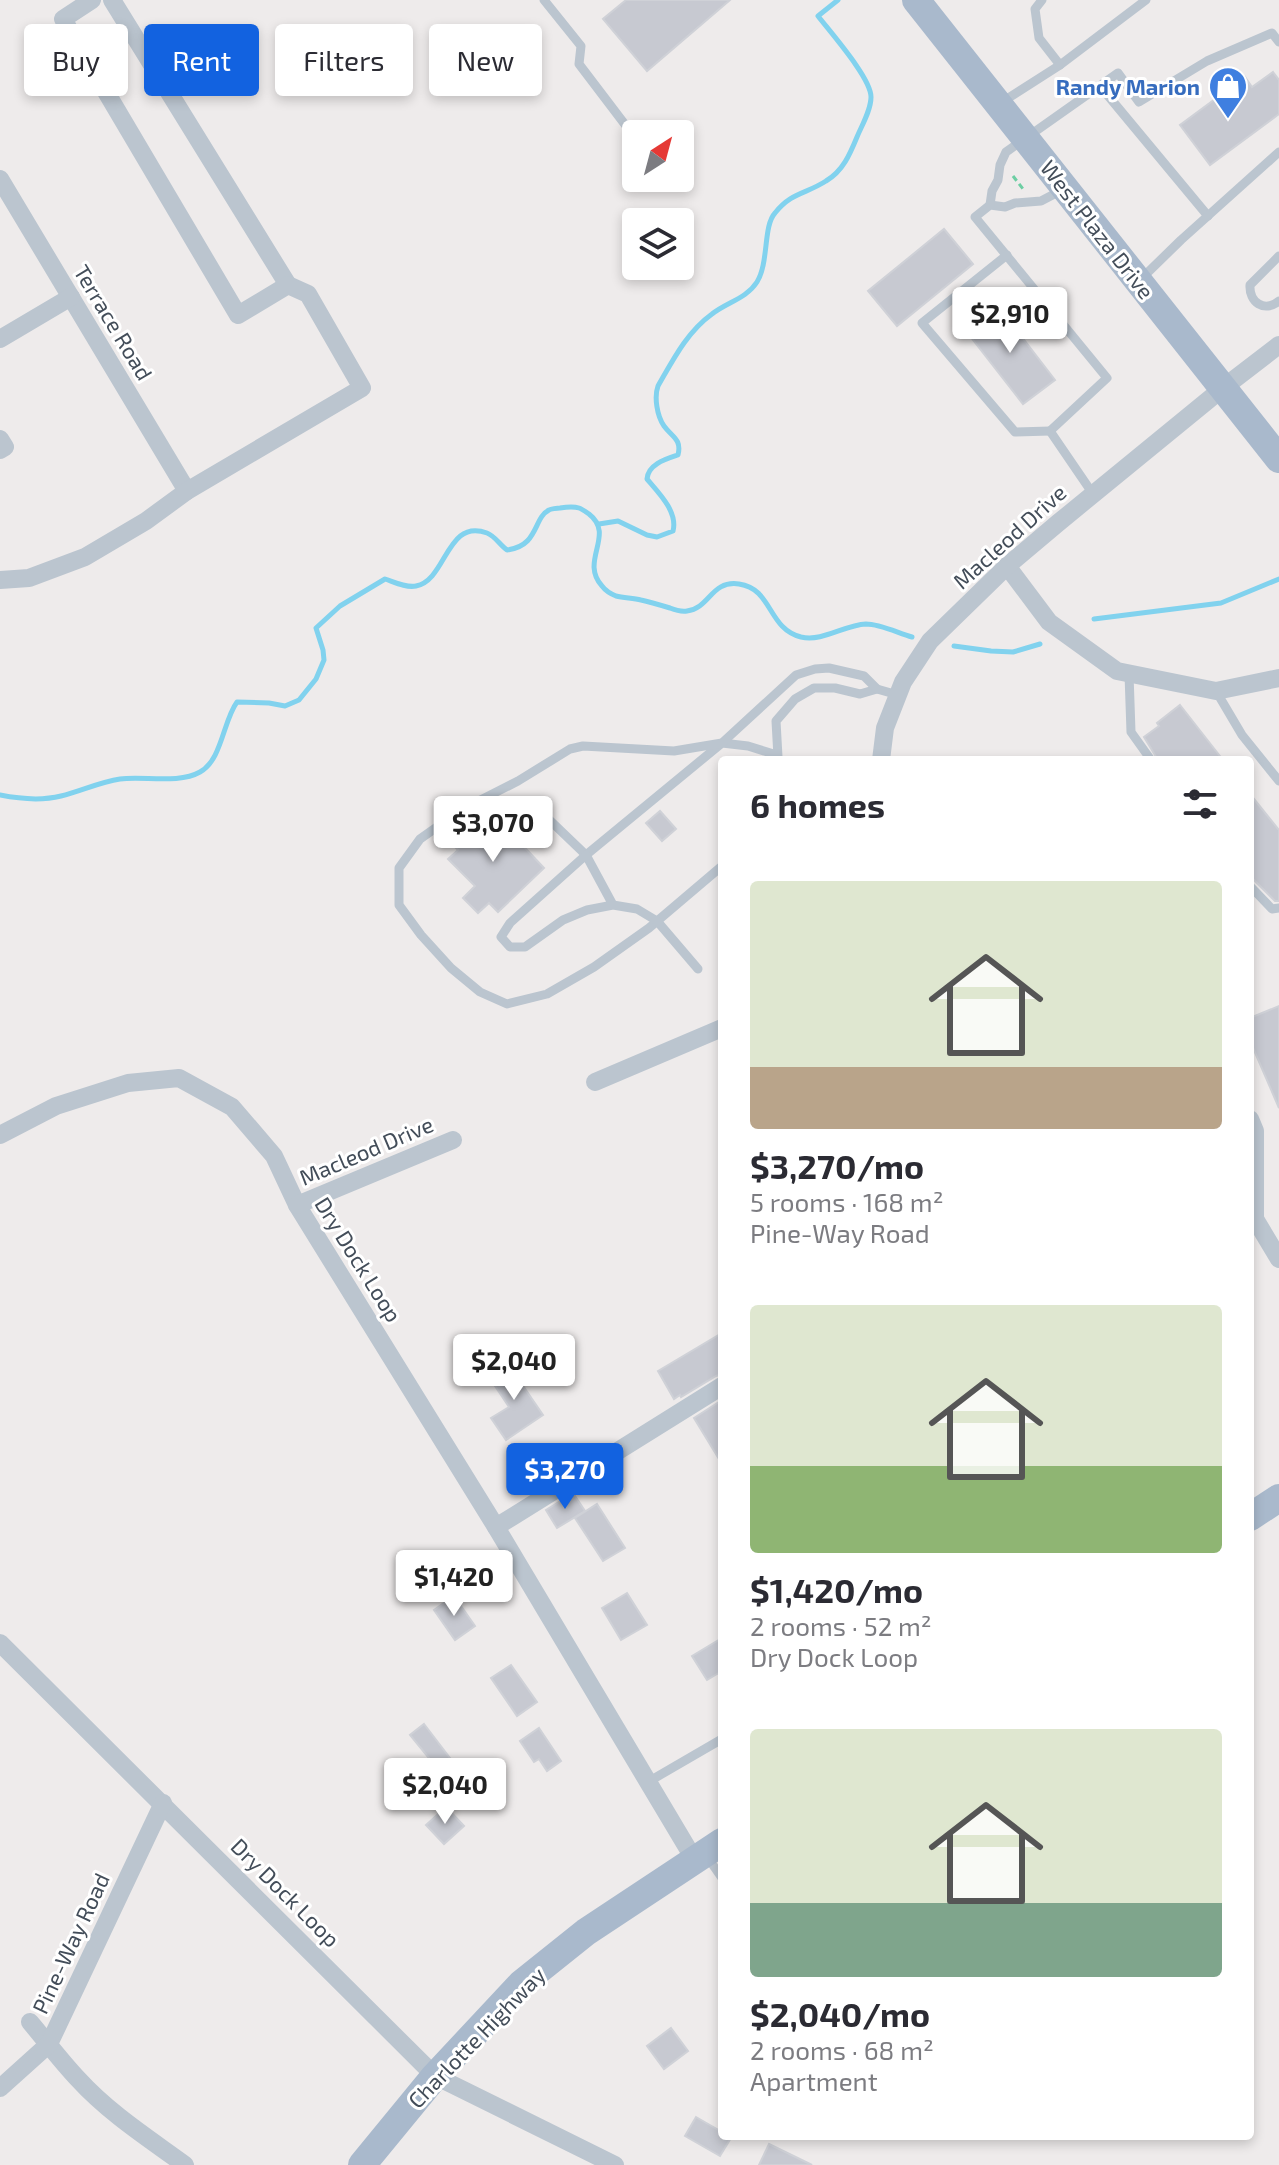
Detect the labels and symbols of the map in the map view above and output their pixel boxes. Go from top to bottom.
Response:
shop icon: Randy Marion [1207,65,1249,120]
place label: Randy Marion [1056,73,1200,100]
north arrow [622,120,694,192]
street label: West Plaza Drive [1036,155,1160,303]
street label: Terrace Road [69,260,159,384]
pin: $2,910 [945,287,1075,355]
street label: Macleod Drive [947,479,1071,593]
pin: $3,070 [428,796,558,864]
street label: Macleod Drive [295,1110,437,1190]
street label: Dry Dock Loop [310,1192,408,1326]
pin: $2,040 [449,1334,579,1402]
pin: $3,270 [500,1443,630,1511]
pin: $1,420 [389,1550,519,1618]
pin: $2,040 [380,1758,510,1826]
street label: Dry Dock Loop [227,1833,345,1951]
street label: Pine-Way Road [26,1869,114,2017]
street label: Charlotte Highway [402,1961,550,2113]

